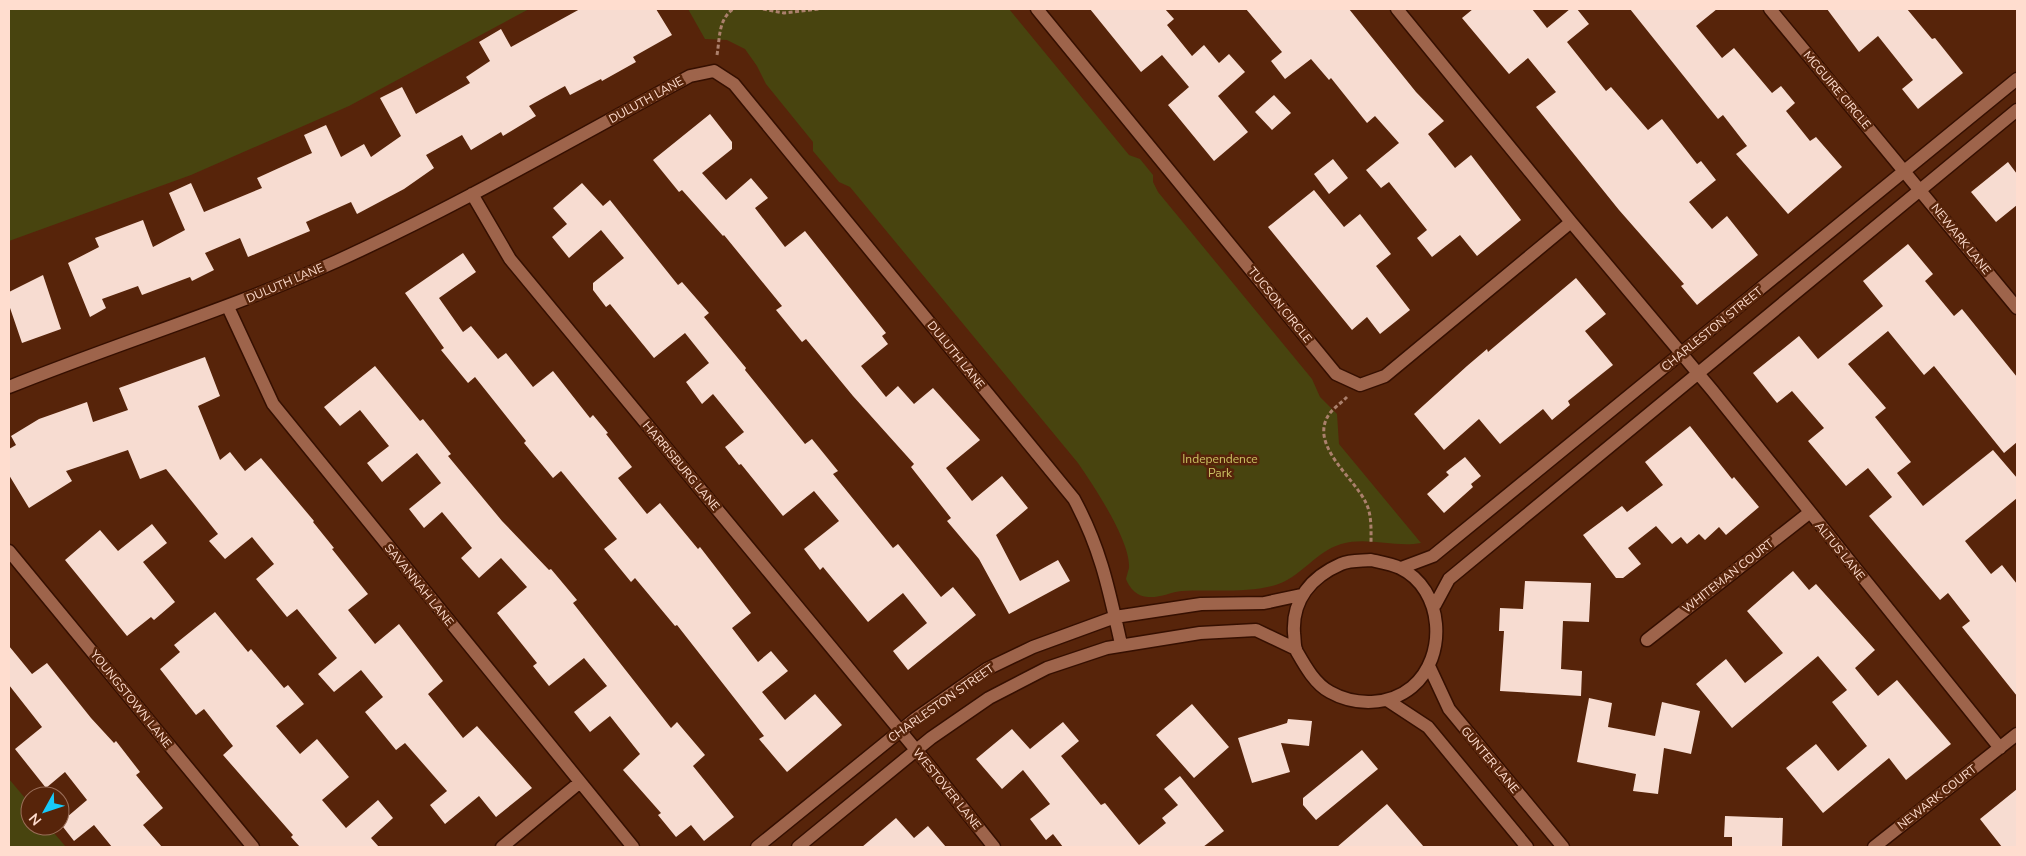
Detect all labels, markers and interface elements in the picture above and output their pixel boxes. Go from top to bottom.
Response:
street label: MCGUIRE CIRCLE [1800,48,1874,132]
street label: DULUTH LANE [606,73,686,127]
street label: NEWARK LANE [1928,200,1994,278]
street label: DULUTH LANE [244,259,326,307]
street label: TUCSON CIRCLE [1244,264,1316,346]
street label: CHARLESTON STREET [1658,283,1767,375]
street label: DULUTH LANE [924,318,988,392]
street label: HARRISBURG LANE [639,418,723,514]
park label: Independence Park [1182,451,1258,481]
street label: ALTUS LANE [1811,518,1869,584]
street label: WHITEMAN COURT [1679,535,1777,617]
street label: SAVANNAH LANE [381,541,457,629]
street label: YOUNGSTOWN LANE [86,646,175,751]
street label: CHARLESTON STREET [885,660,998,746]
street label: GUNTER LANE [1457,723,1523,797]
street label: WESTOVER LANE [909,745,985,833]
street label: NEWARK COURT [1894,761,1981,833]
north arrow [20,786,70,836]
text: N [25,809,46,829]

